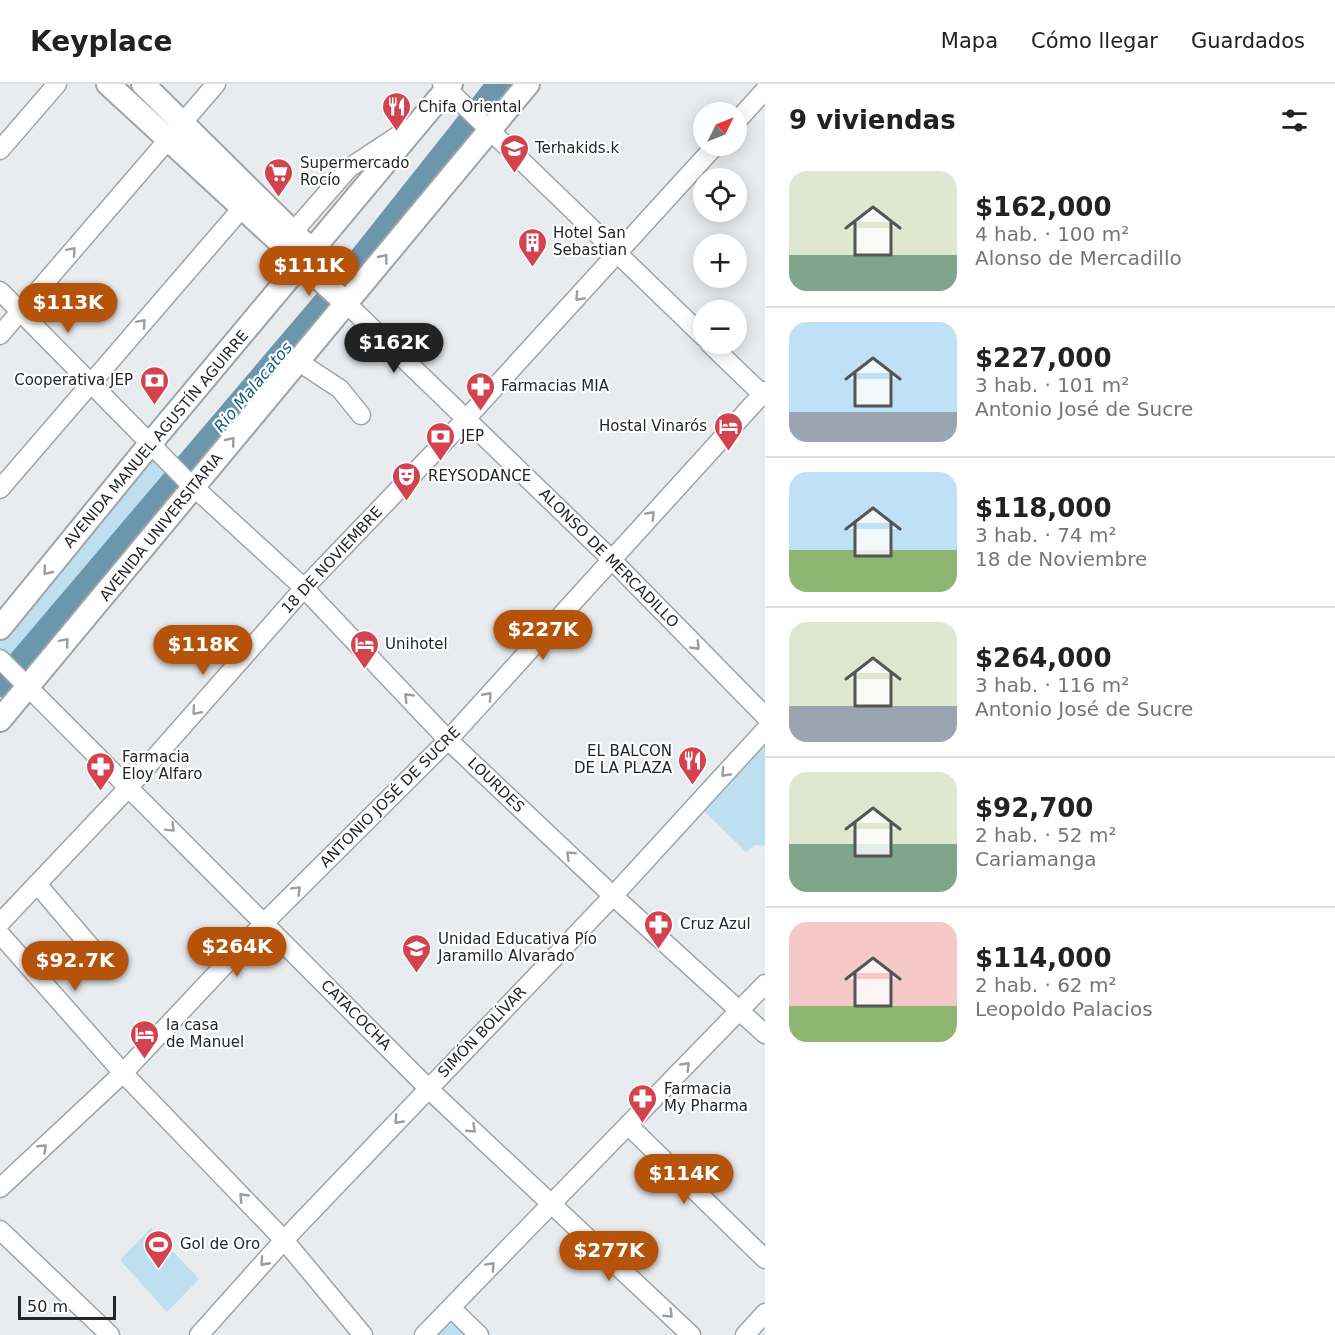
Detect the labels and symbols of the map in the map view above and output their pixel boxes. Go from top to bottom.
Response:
restaurant icon: Chifa Oriental [381,91,413,133]
place label: Chifa Oriental [418,98,522,116]
north arrow [693,102,747,156]
school or university icon: Terhakids.k [498,132,530,174]
place label: Terhakids.k [534,139,619,157]
place label: Supermercado Rocío [300,154,410,189]
supermarket icon: Supermercado Rocío [263,156,295,198]
place label: Hotel San Sebastian [553,224,627,259]
building icon: Hotel San Sebastian [516,226,548,268]
pin: $111K [267,246,351,297]
one-way arrow [65,247,76,258]
one-way arrow [376,254,387,265]
pin: $113K [26,283,110,334]
one-way arrow [575,290,586,301]
one-way arrow [135,319,146,330]
pin: $162K [352,323,436,374]
street label: AVENIDA MANUEL AGUSTÍN AGUIRRE [59,326,252,551]
water label: Rio Malacatos [210,338,296,436]
bank icon: Cooperativa JEP [138,364,170,406]
pharmacy icon: Farmacias MIA [464,370,496,412]
place label: Cooperativa JEP [14,371,133,389]
place label: Farmacias MIA [501,377,610,395]
hotel icon: Hostal Vinarós [712,410,744,452]
place label: Hostal Vinarós [599,417,707,435]
bank icon: JEP [424,420,456,462]
place label: JEP [460,427,484,445]
one-way arrow [223,437,234,448]
street label: AVENIDA UNIVERSITARIA [96,449,227,605]
theatre icon: REYSODANCE [391,460,423,502]
place label: REYSODANCE [428,467,531,485]
street label: ALONSO DE MERCADILLO [536,485,682,631]
street label: 18 DE NOVIEMBRE [278,503,386,617]
one-way arrow [644,512,655,522]
one-way arrow [44,564,55,575]
pin: $227K [501,610,585,661]
pin: $118K [161,625,245,676]
hotel icon: Unihotel [348,628,380,670]
place label: Unihotel [385,635,448,653]
one-way arrow [58,638,69,649]
one-way arrow [689,639,700,649]
one-way arrow [481,692,492,703]
one-way arrow [404,694,415,704]
one-way arrow [192,704,203,715]
street label: ANTONIO JOSÉ DE SUCRE [315,722,464,871]
place label: EL BALCON DE LA PLAZA [574,742,673,777]
restaurant icon: EL BALCON DE LA PLAZA [677,744,709,786]
place label: Farmacia Eloy Alfaro [122,748,202,783]
pharmacy icon: Farmacia Eloy Alfaro [85,750,117,792]
street label: LOURDES [464,754,528,816]
one-way arrow [722,765,733,776]
one-way arrow [163,821,174,832]
one-way arrow [567,852,578,863]
one-way arrow [291,886,301,897]
pharmacy icon: Cruz Azul [643,908,675,950]
place label: Cruz Azul [680,915,751,933]
pin: $264K [195,927,279,978]
place label: Unidad Educativa Pío Jaramillo Alvarado [437,930,597,965]
school or university icon: Unidad Educativa Pío Jaramillo Alvarado [401,932,433,974]
pin: $92.7K [26,941,124,992]
street label: CATACOCHA [317,976,395,1054]
street label: SIMÓN BOLÍVAR [433,982,530,1081]
place label: la casa de Manuel [166,1016,244,1051]
hotel icon: la casa de Manuel [129,1018,161,1060]
one-way arrow [679,1062,690,1072]
place label: Farmacia My Pharma [664,1080,748,1115]
pharmacy icon: Farmacia My Pharma [627,1082,659,1124]
one-way arrow [394,1113,405,1123]
one-way arrow [465,1122,476,1133]
one-way arrow [35,1145,46,1156]
pin: $114K [642,1154,726,1205]
one-way arrow [239,1194,250,1204]
sports icon: Gol de Oro [143,1228,175,1270]
pin: $277K [567,1231,651,1282]
place label: Gol de Oro [180,1235,260,1253]
one-way arrow [260,1255,271,1265]
one-way arrow [484,1262,495,1272]
scale bar [18,1293,116,1320]
one-way arrow [662,1307,673,1318]

